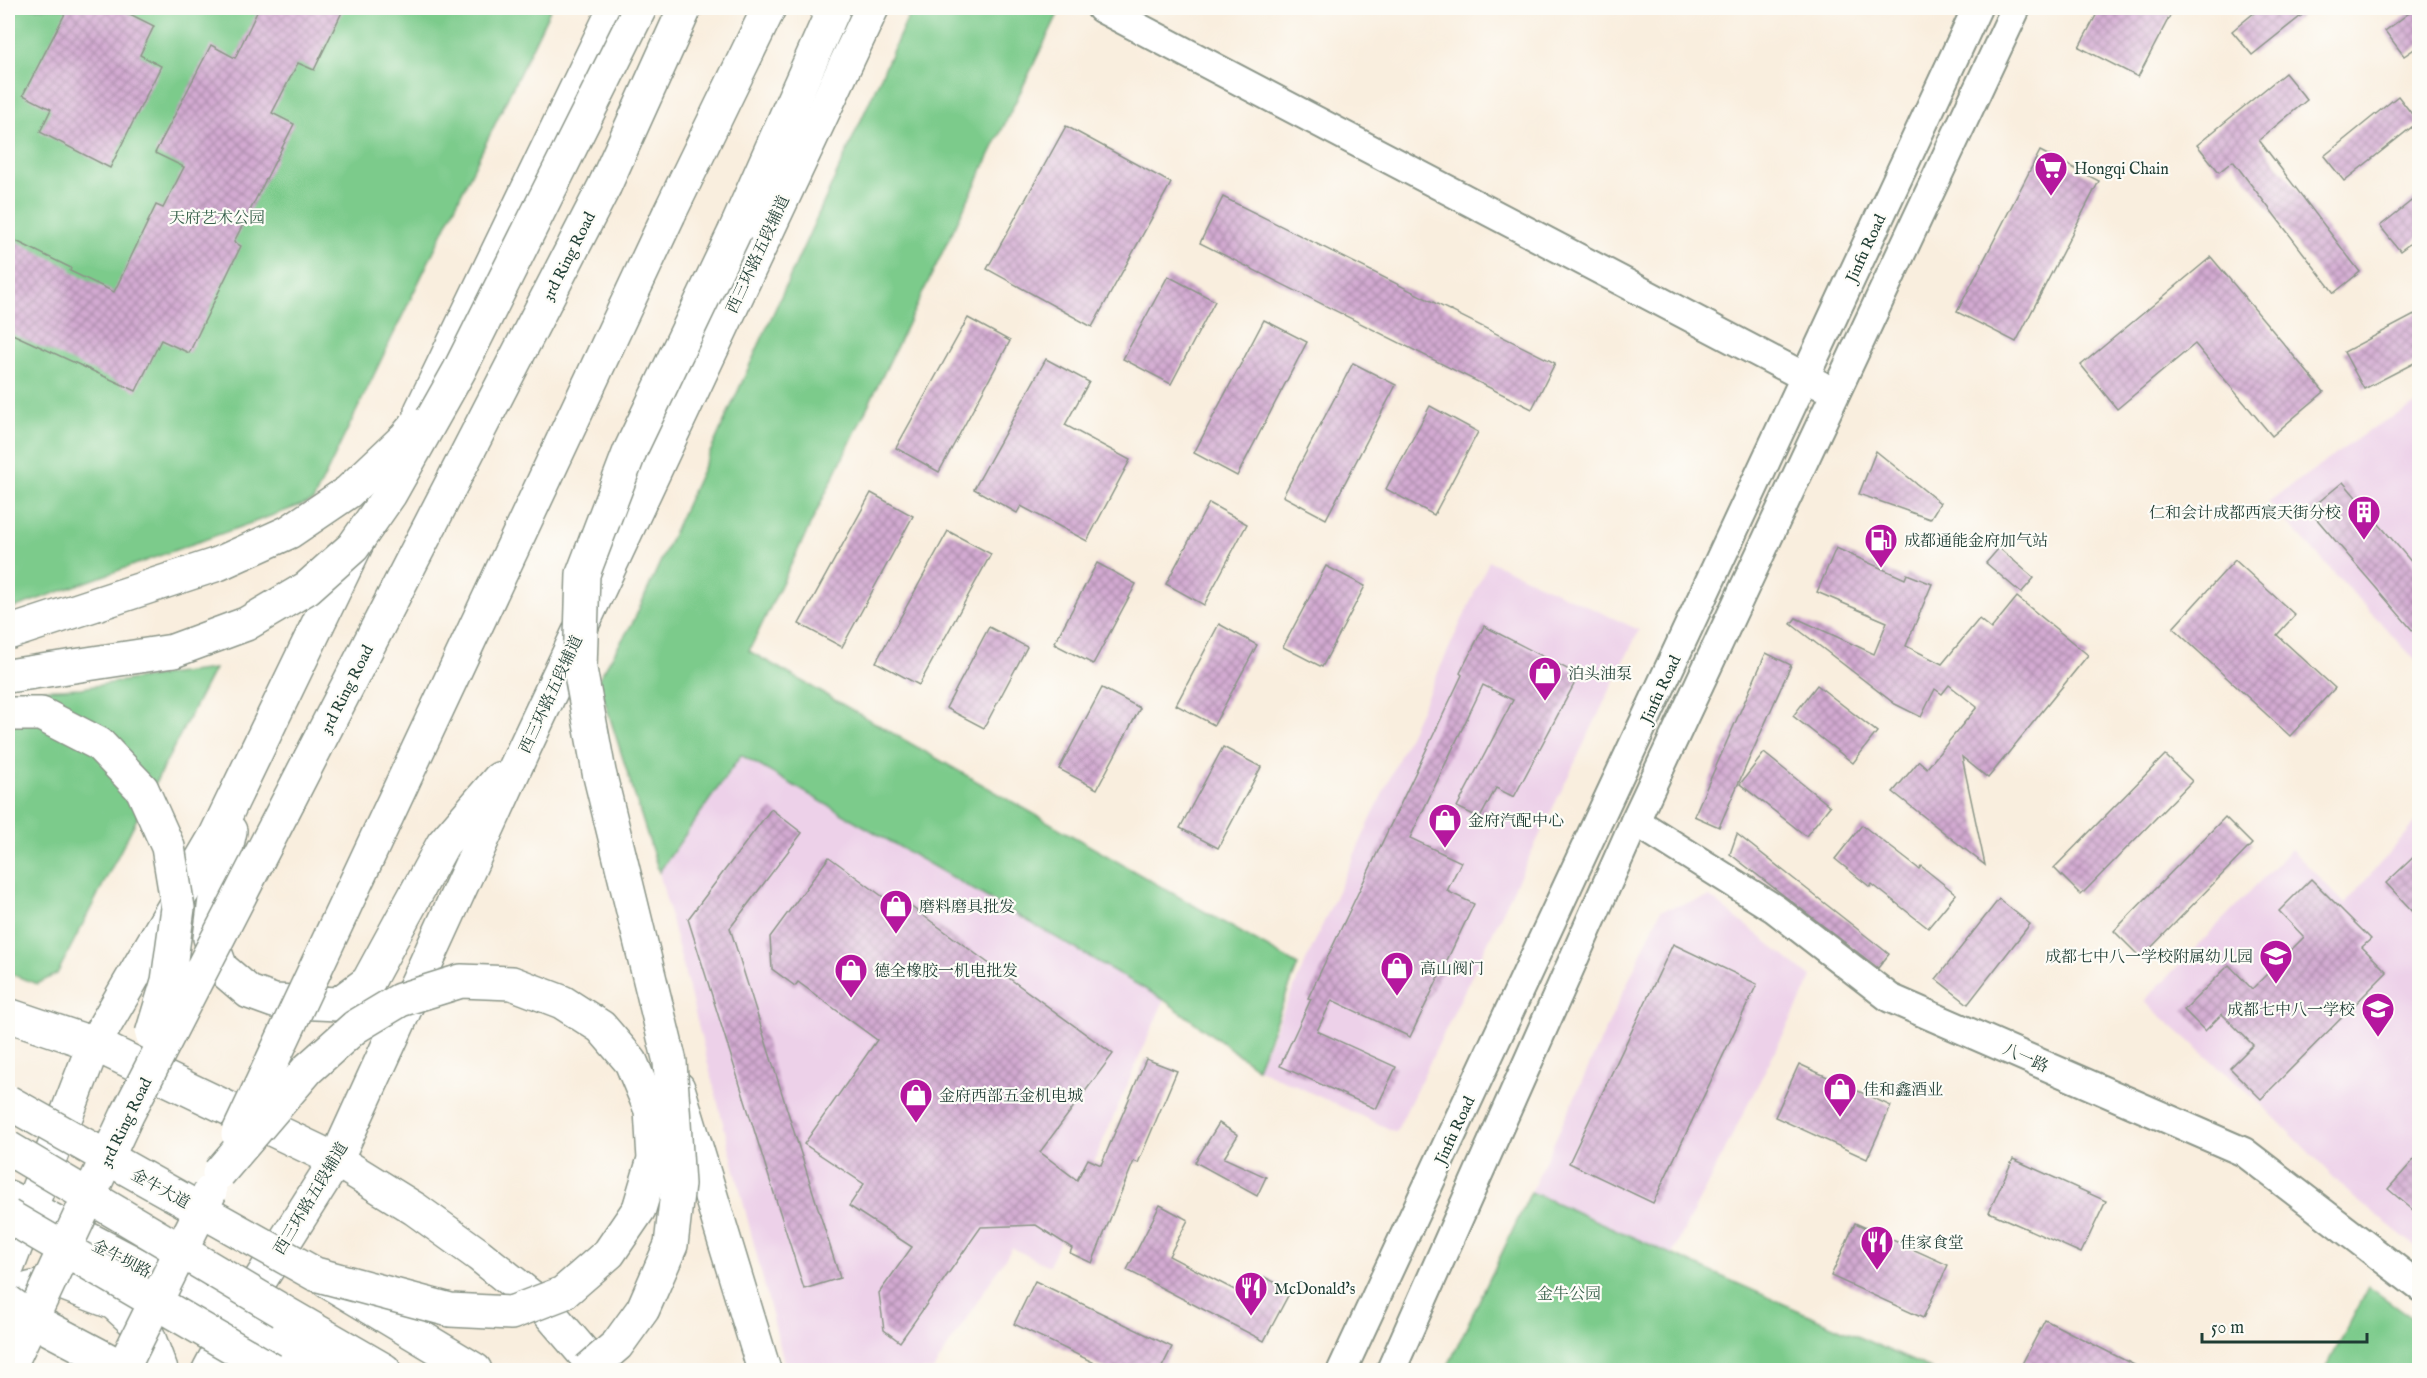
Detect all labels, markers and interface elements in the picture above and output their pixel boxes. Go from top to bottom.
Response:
supermarket icon: Hongqi Chain [2033,150,2069,197]
place label: Hongqi Chain [2074,160,2169,180]
street label: 西三环路五段辅道 [723,193,795,317]
park label: 天府艺术公园 [169,209,265,229]
street label: 3rd Ring Road [539,209,601,305]
street label: Jinfu Road [1841,211,1891,288]
building icon: 仁和会计成都西宸天街分校 [2346,494,2382,541]
place label: 仁和会计成都西宸天街分校 [2149,504,2341,524]
fuel station icon: 成都通能金府加气站 [1863,522,1899,569]
place label: 成都通能金府加气站 [1904,532,2048,552]
street label: 西三环路五段辅道 [516,633,588,757]
street label: 3rd Ring Road [317,642,379,738]
street label: Jinfu Road [1636,652,1686,729]
shop icon: 泊头油泵 [1527,655,1563,702]
place label: 泊头油泵 [1568,665,1632,685]
shop icon: 金府汽配中心 [1427,802,1463,849]
place label: 金府汽配中心 [1468,812,1564,832]
shop icon: 磨料磨具批发 [878,888,914,935]
place label: 磨料磨具批发 [919,898,1015,918]
school or university icon: 成都七中八一学校附属幼儿园 [2258,938,2294,985]
place label: 成都七中八一学校附属幼儿园 [2045,948,2253,968]
shop icon: 高山阀门 [1379,950,1415,997]
shop icon: 德全橡胶一机电批发 [833,952,869,999]
place label: 高山阀门 [1420,960,1484,980]
place label: 德全橡胶一机电批发 [874,962,1018,982]
school or university icon: 成都七中八一学校 [2360,991,2396,1038]
place label: 成都七中八一学校 [2227,1001,2355,1021]
street label: 八一路 [1999,1040,2051,1078]
shop icon: 佳和鑫酒业 [1822,1071,1858,1118]
street label: 3rd Ring Road [97,1074,157,1171]
shop icon: 金府西部五金机电城 [898,1077,934,1124]
place label: 佳和鑫酒业 [1863,1081,1943,1101]
place label: 金府西部五金机电城 [939,1087,1083,1107]
street label: Jinfu Road [1430,1093,1480,1170]
street label: 西三环路五段辅道 [270,1139,353,1259]
street label: 金牛大道 [127,1165,193,1214]
restaurant icon: 佳家食堂 [1859,1224,1895,1271]
place label: 佳家食堂 [1900,1234,1964,1254]
street label: 金牛坝路 [88,1236,154,1283]
restaurant icon: McDonald's [1233,1270,1269,1317]
place label: McDonald's [1274,1280,1356,1300]
park label: 金牛公园 [1537,1285,1601,1305]
scale bar [2202,1306,2367,1344]
text: 50 m [2211,1317,2244,1340]

